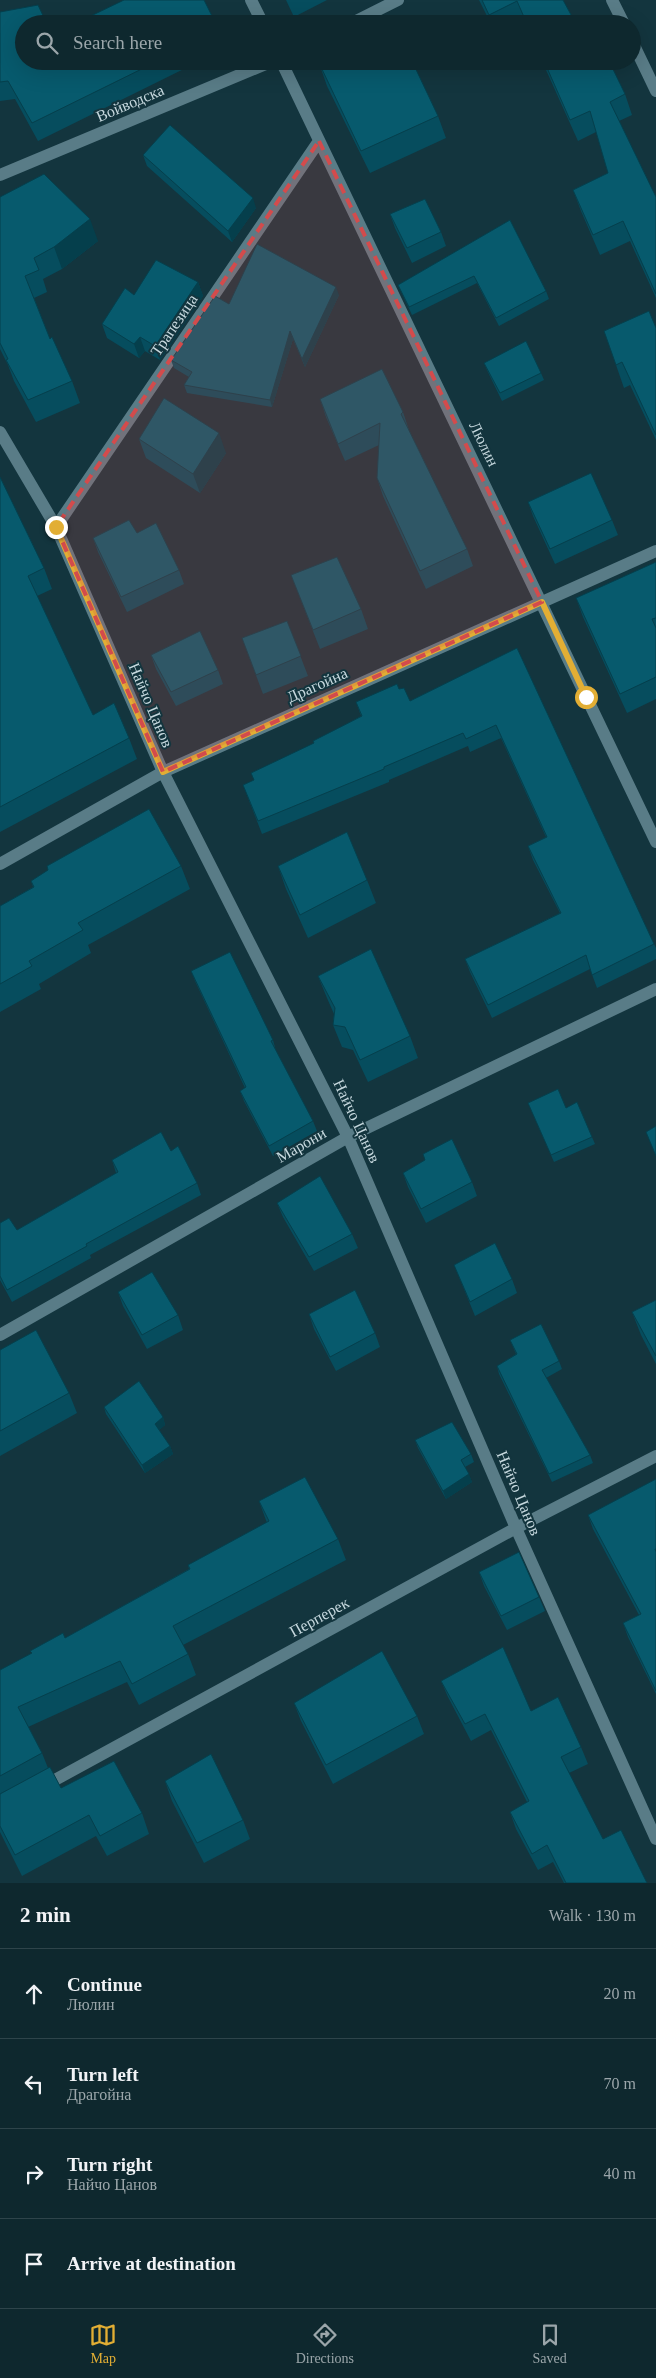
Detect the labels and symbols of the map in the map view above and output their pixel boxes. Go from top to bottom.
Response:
street label: Войводска [93,81,167,126]
street label: Трапезица [147,291,202,360]
street label: Люлин [466,419,502,469]
route end [45,516,68,539]
street label: Найчо Цанов [125,660,177,751]
street label: Драгойна [284,664,350,707]
route start [575,686,598,709]
street label: Найчо Цанов [329,1077,384,1166]
street label: Марони [273,1124,330,1167]
street label: Найчо Цанов [493,1448,545,1539]
street label: Перперек [286,1594,352,1641]

